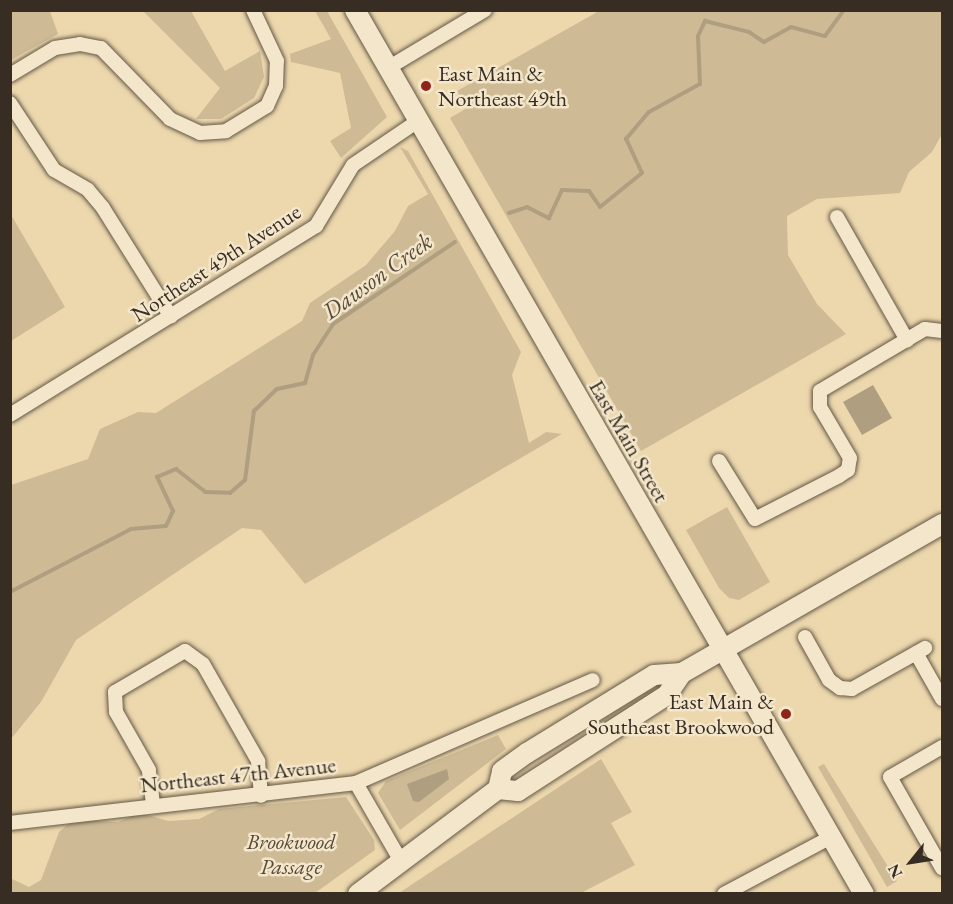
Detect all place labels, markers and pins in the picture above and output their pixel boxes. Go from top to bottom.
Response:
place label: East Main & Northeast 49th [438,60,567,112]
marker: East Main & Northeast 49th [419,79,433,93]
place label: East Main & Southeast Brookwood [588,688,774,740]
marker: East Main & Southeast Brookwood [779,707,793,721]

